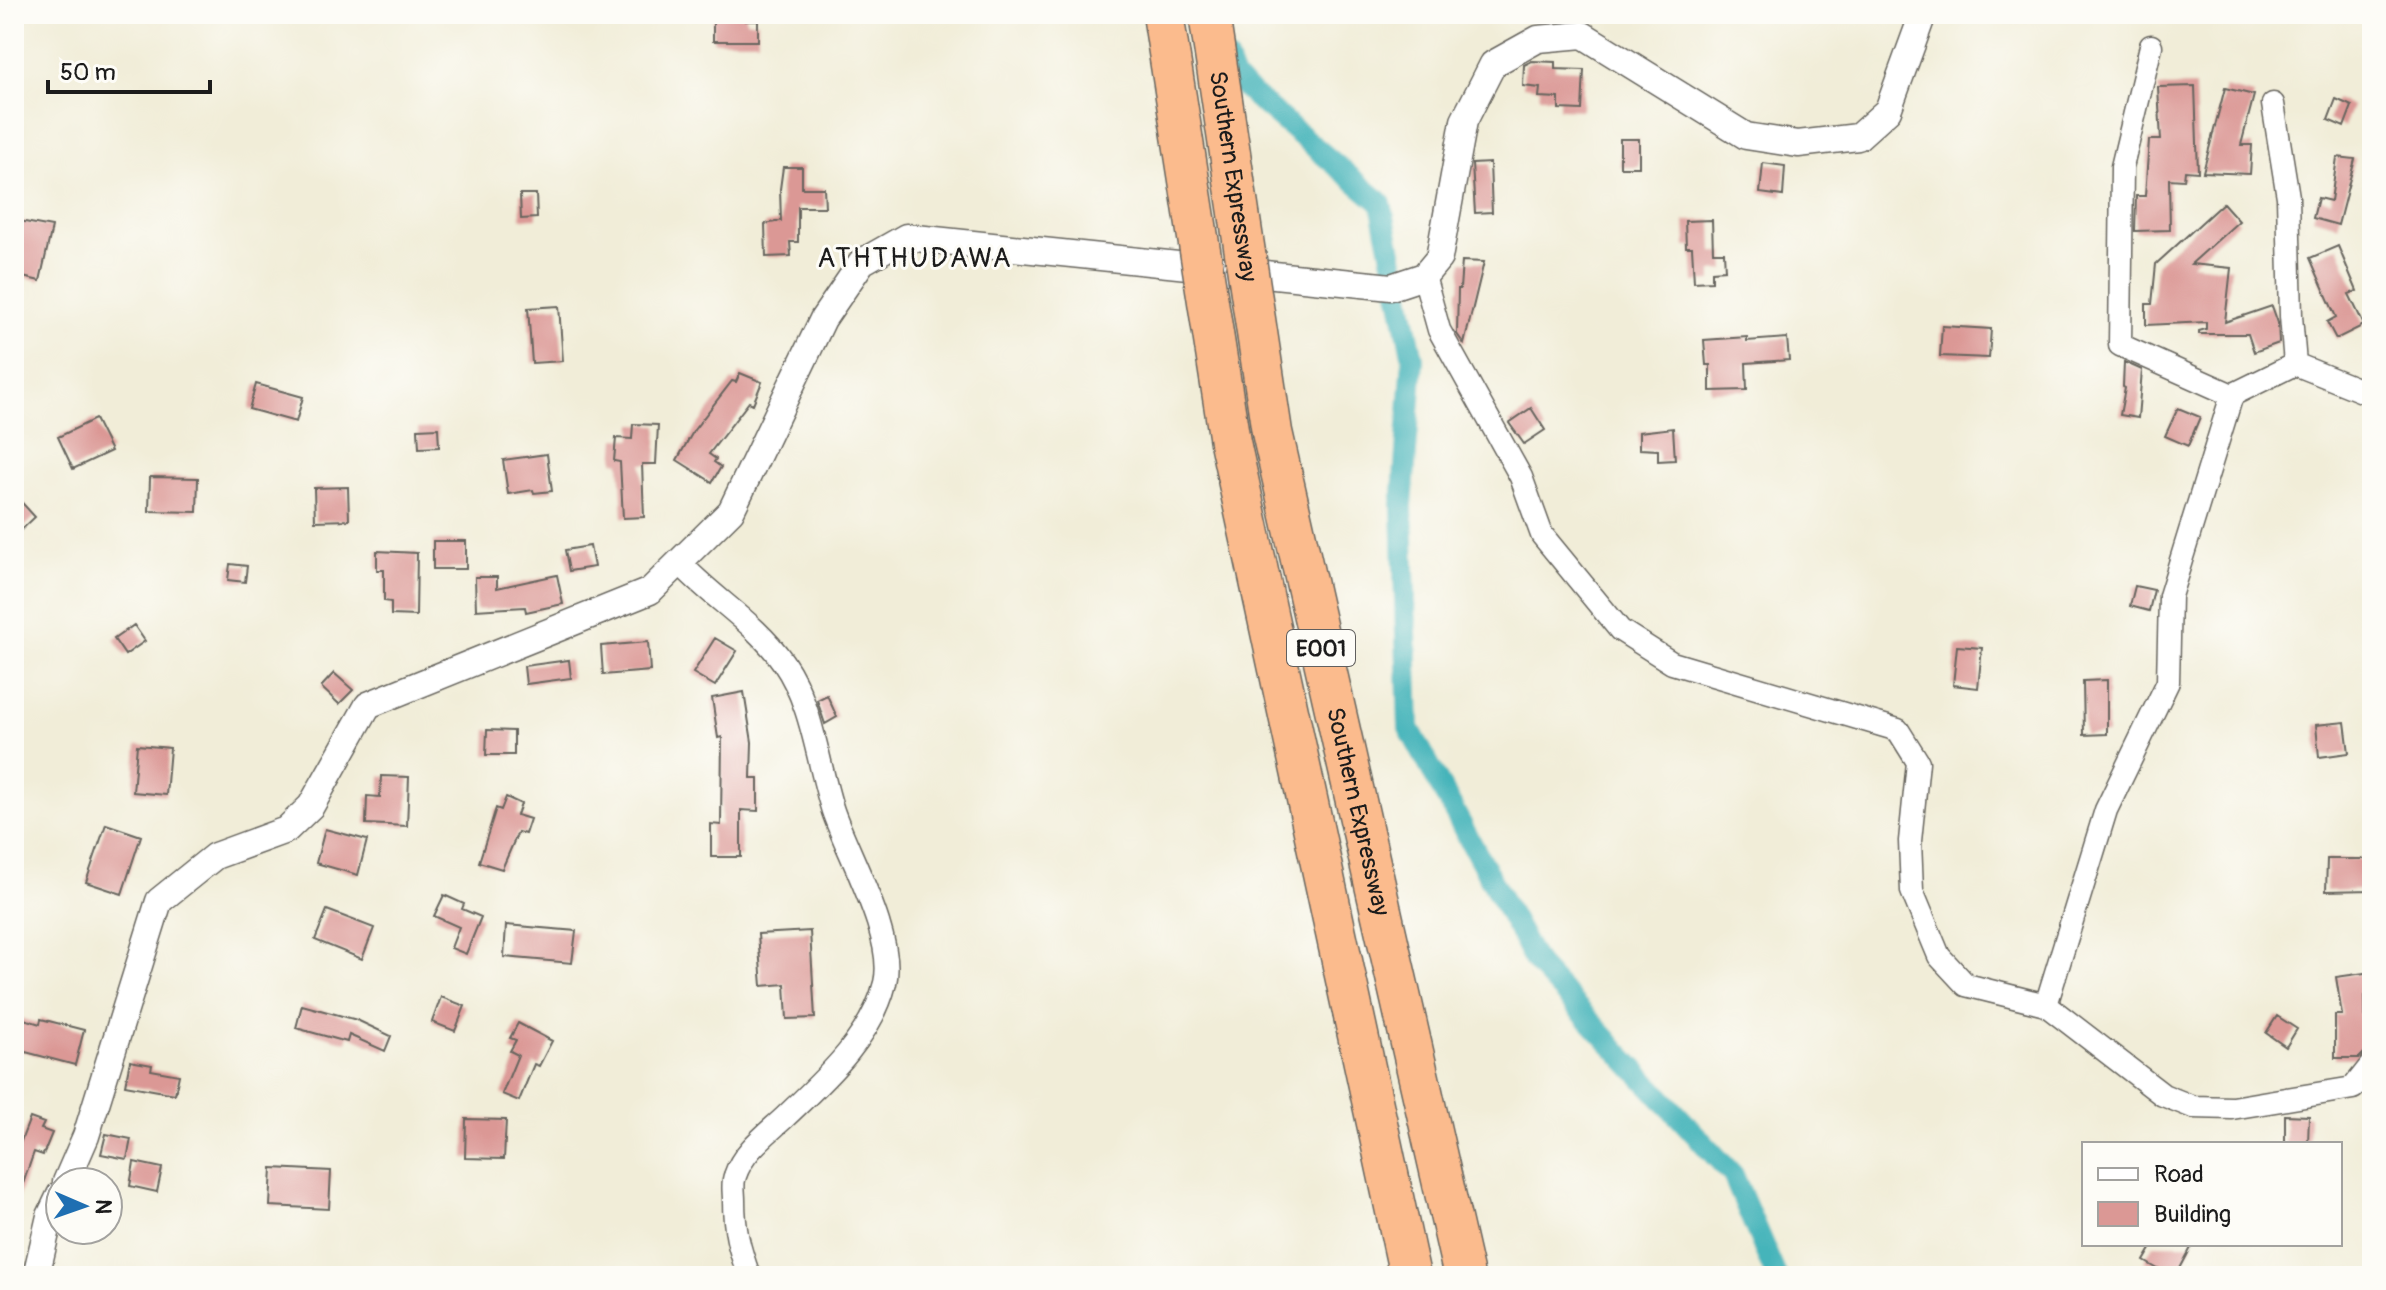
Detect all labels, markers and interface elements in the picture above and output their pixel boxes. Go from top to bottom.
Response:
scale bar [48,44,210,94]
text: 50 m [60,58,116,87]
street label: Southern Expressway [1203,69,1263,284]
district label: ATHTHUDAWA [817,241,1013,276]
road number: E001 [1287,630,1355,666]
street label: Southern Expressway [1320,705,1396,919]
legend [2082,1142,2342,1246]
text: Road [2154,1160,2204,1189]
north arrow [44,1166,124,1246]
text: N [89,1199,117,1215]
text: Building [2154,1200,2231,1229]

